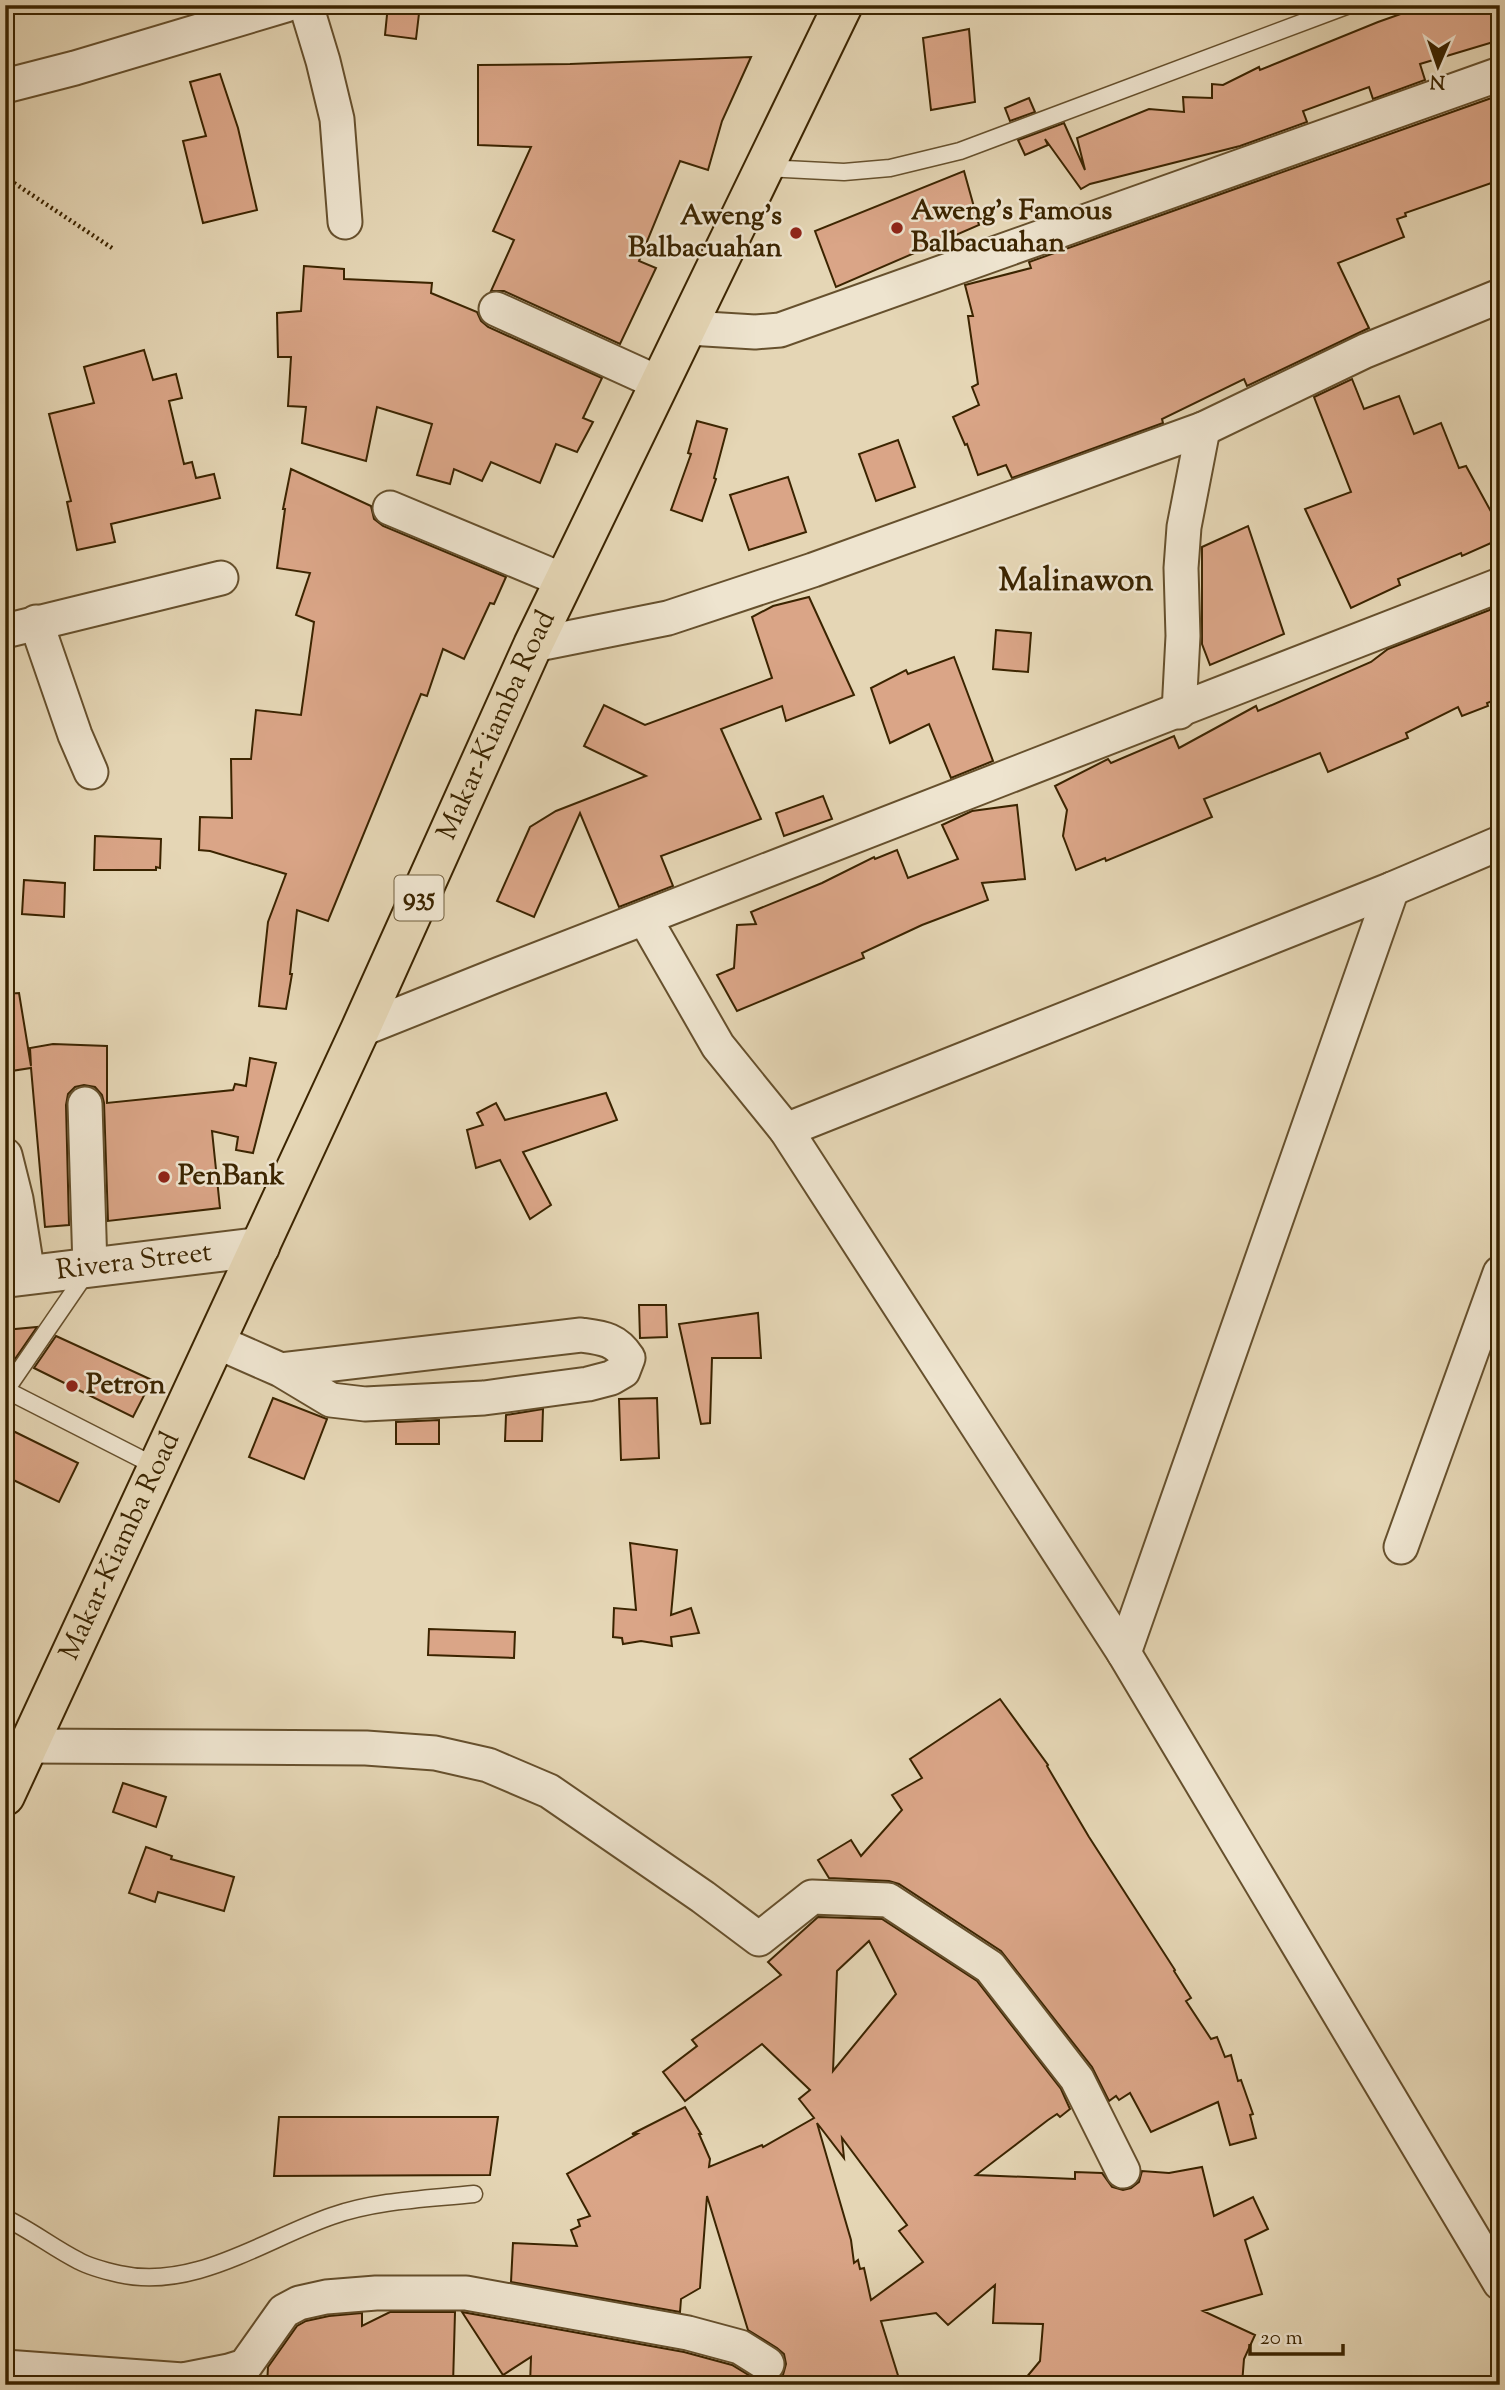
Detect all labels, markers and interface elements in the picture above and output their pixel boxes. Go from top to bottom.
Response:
north arrow [1404,32,1474,102]
text: N [1429,67,1446,94]
place label: Aweng's Famous Balbacuahan [911,192,1112,264]
place label: Aweng's Balbacuahan [628,197,782,269]
marker: Aweng's Famous Balbacuahan [889,220,905,236]
marker: Aweng's Balbacuahan [788,225,804,241]
district label: Malinawon [999,559,1153,605]
street label: Makar-Kiamba Road [428,604,567,847]
road number: 935 [394,876,444,920]
place label: PenBank [178,1157,285,1197]
marker: PenBank [156,1169,172,1185]
street label: Rivera Street [54,1233,215,1292]
place label: Petron [86,1366,166,1406]
marker: Petron [64,1378,80,1394]
street label: Makar-Kiamba Road [50,1426,191,1667]
scale bar [1250,2313,1342,2357]
text: 20 m [1260,2324,1303,2354]

